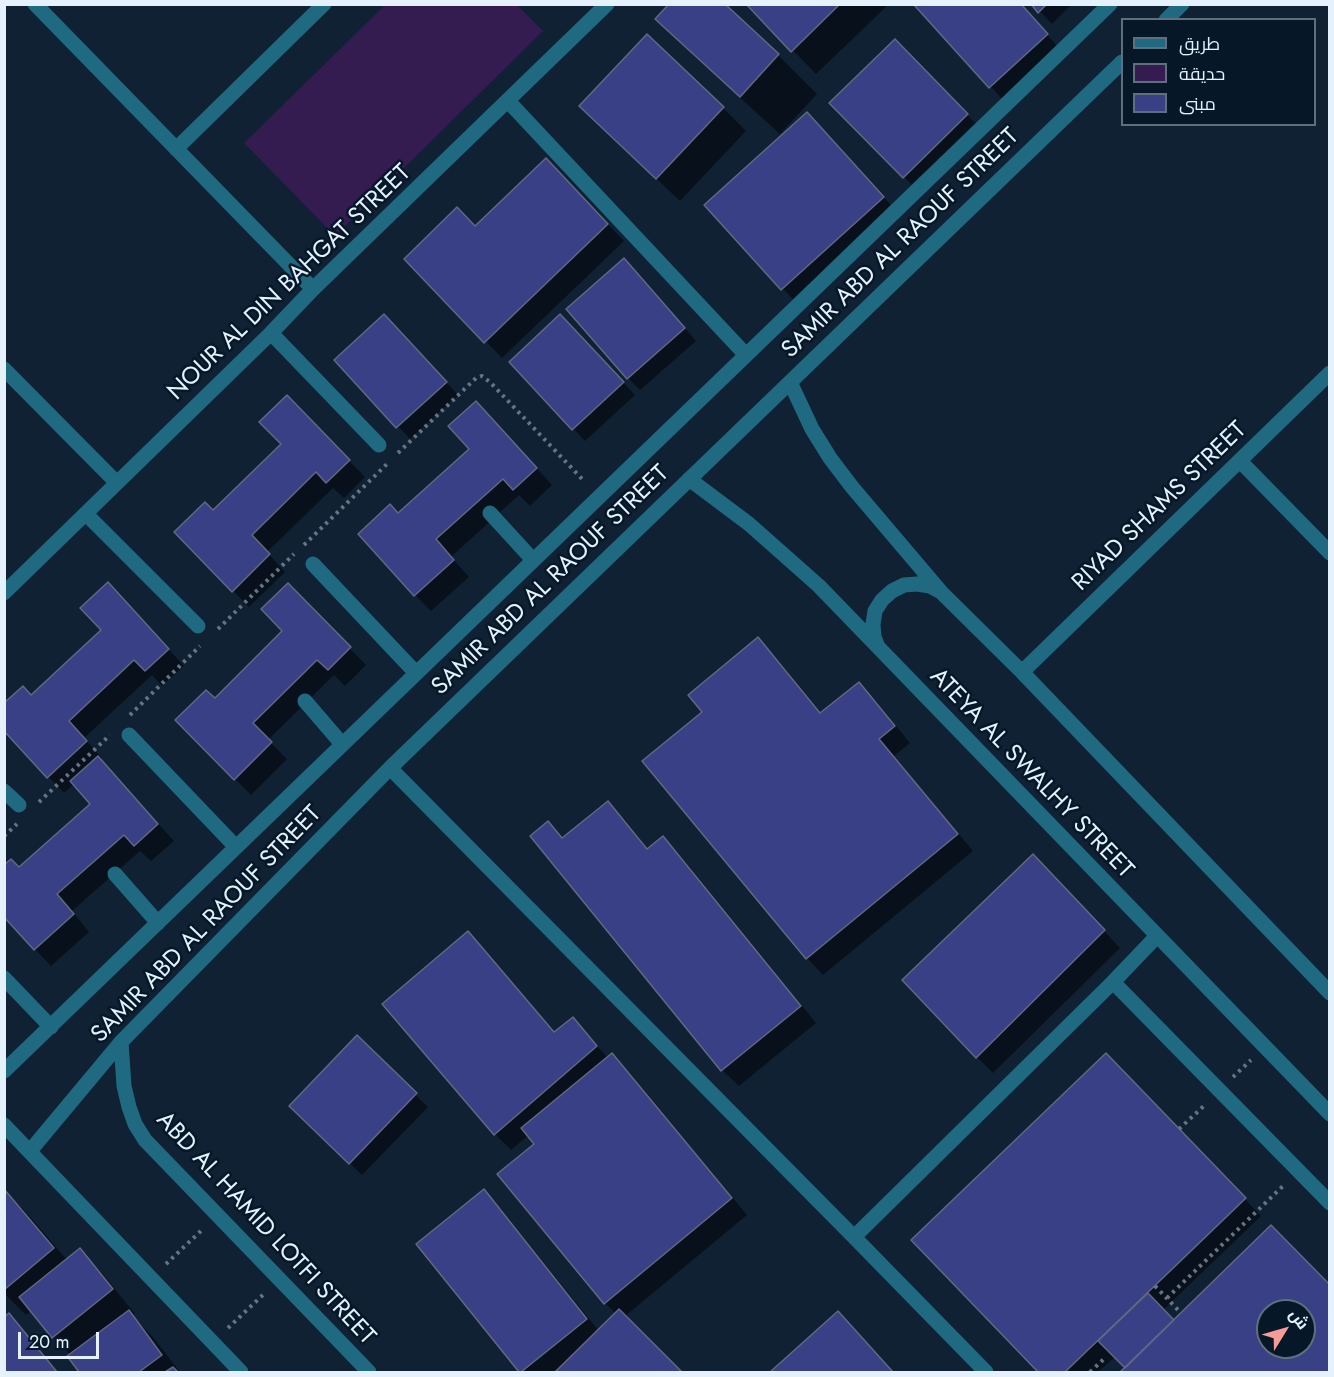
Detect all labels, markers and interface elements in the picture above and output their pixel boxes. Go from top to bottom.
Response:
legend [1121,18,1316,126]
text: طريق [1179,31,1220,57]
text: حديقة [1179,61,1225,87]
text: مبنى [1179,91,1216,117]
street label: SAMIR ABD AL RAOUF STREET [776,123,1026,365]
street label: NOUR AL DIN BAHGAT STREET [162,159,418,407]
street label: RIYAD SHAMS STREET [1067,416,1253,598]
street label: SAMIR ABD AL RAOUF STREET [426,460,676,702]
street label: ATEYA AL SWALHY STREET [923,663,1139,885]
street label: SAMIR ABD AL RAOUF STREET [86,800,328,1050]
street label: ABD AL HAMID LOTFI STREET [149,1106,381,1352]
north arrow [1256,1299,1316,1359]
text: ش [1284,1304,1315,1334]
scale bar [21,1320,102,1358]
text: 20 m [29,1329,69,1355]

